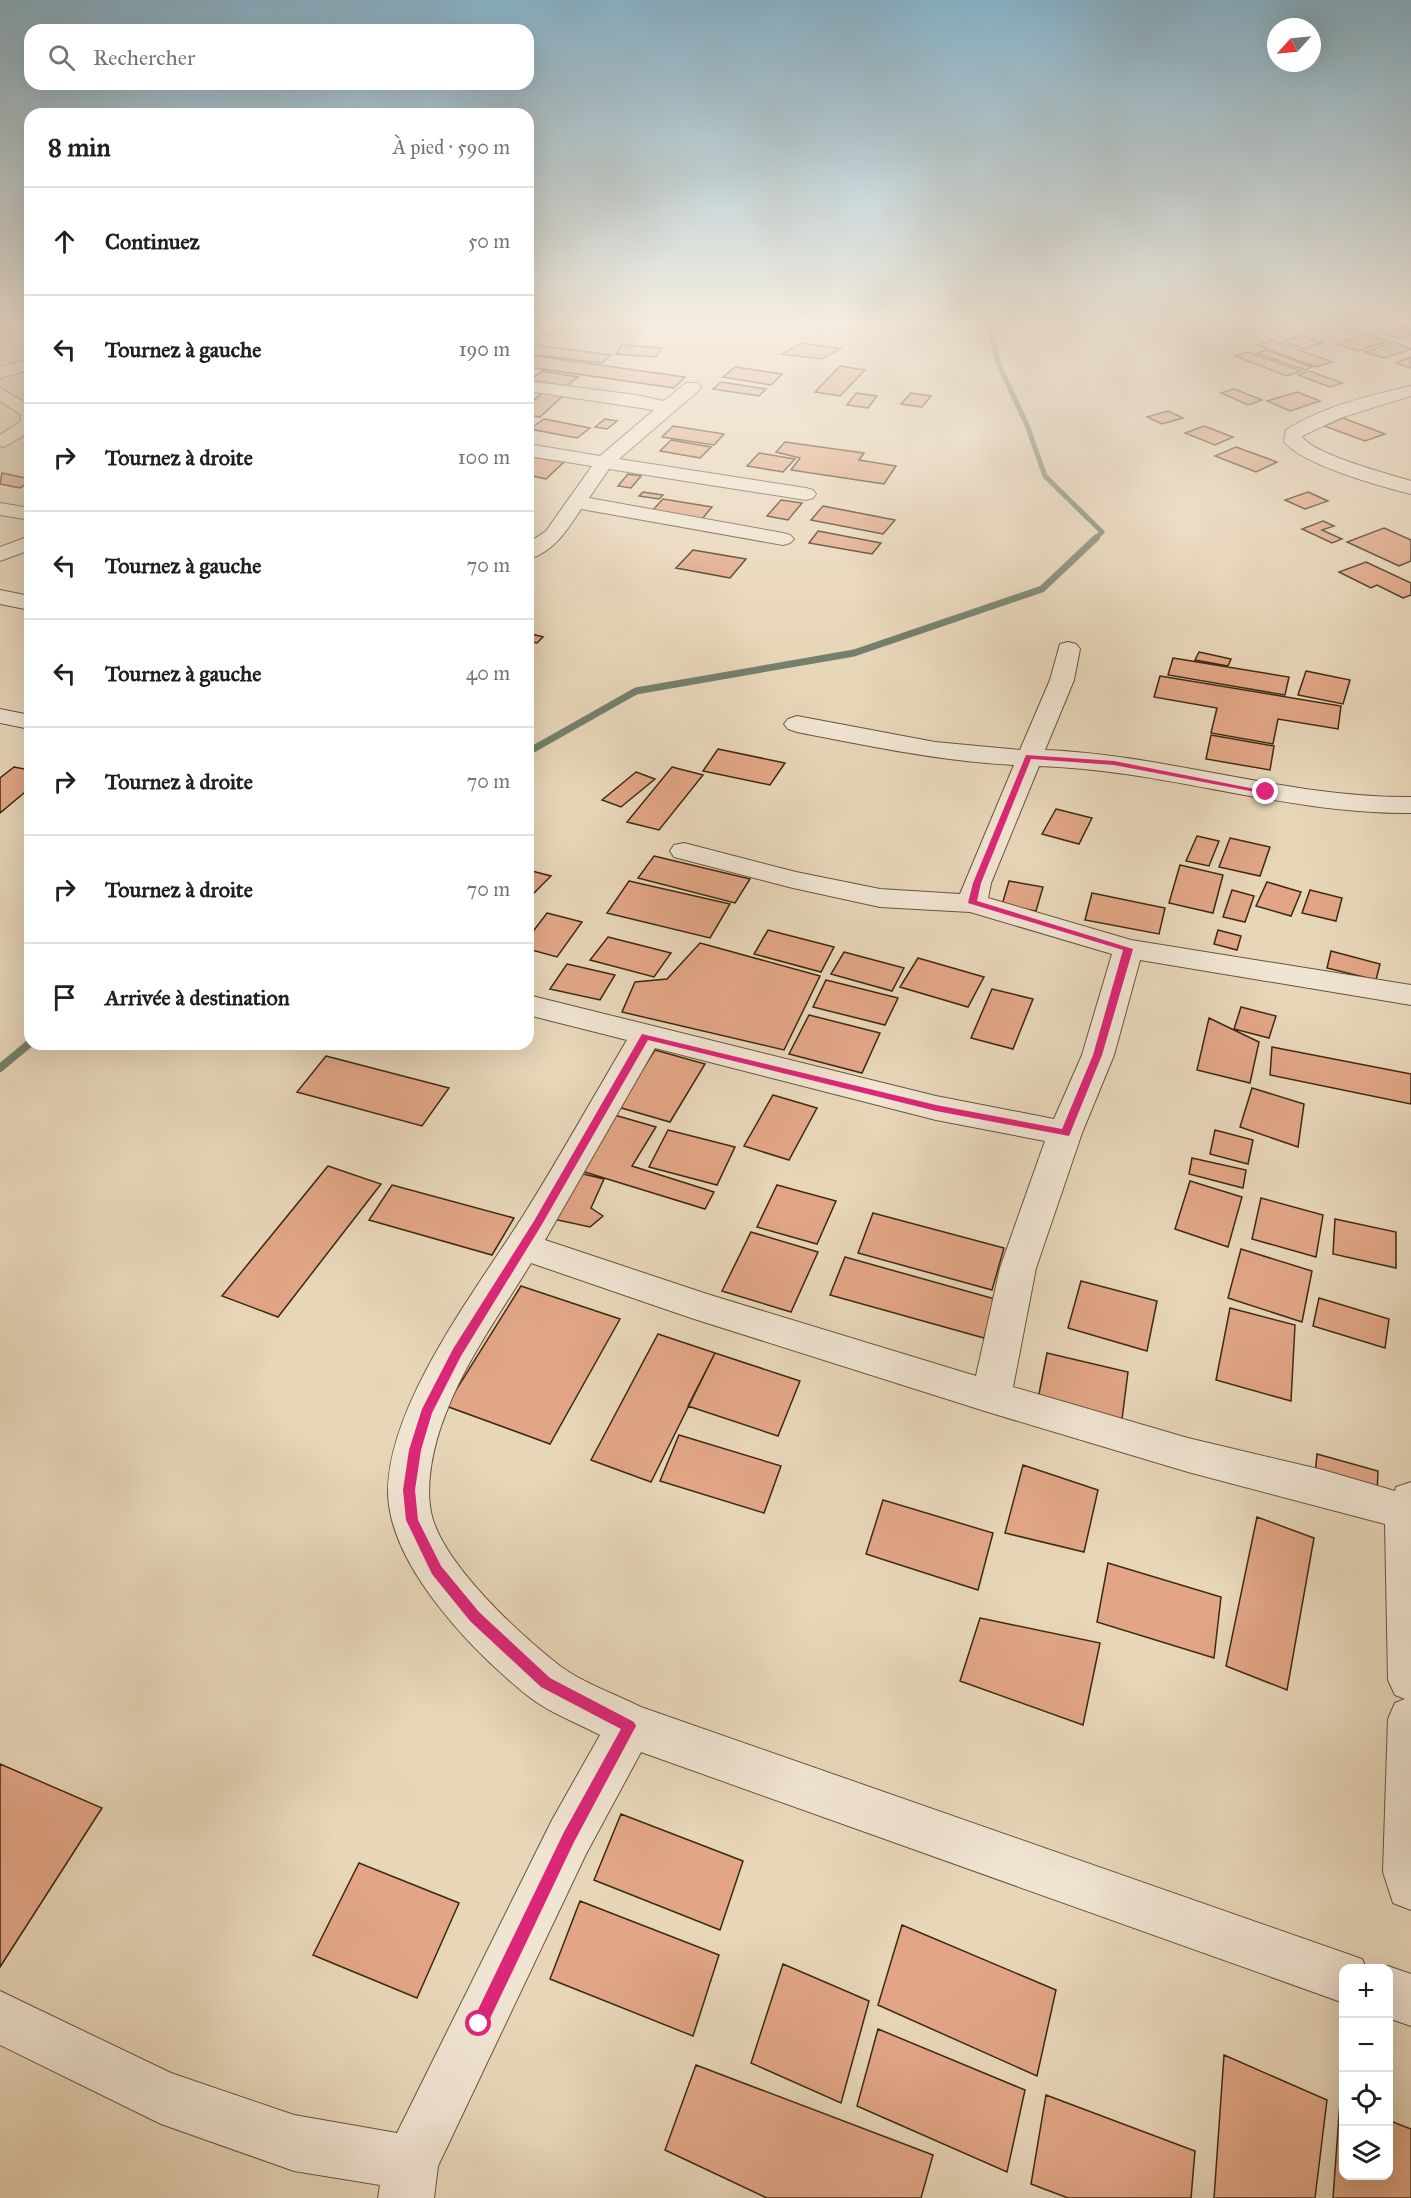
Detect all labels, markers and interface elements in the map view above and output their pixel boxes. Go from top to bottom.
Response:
north arrow [1267,18,1321,72]
search box [24,24,534,90]
icon: search [45,41,78,74]
text: Rechercher [93,44,195,71]
text: 8 min [48,131,111,163]
text: À pied · 590 m [393,135,510,159]
icon: ahead [48,225,81,258]
text: Continuez [105,228,200,255]
text: 50 m [468,229,510,253]
icon: left [48,333,81,366]
text: Tournez à gauche [105,336,261,363]
text: 190 m [459,337,510,361]
icon: right [48,441,81,474]
text: Tournez à droite [105,444,253,471]
text: 100 m [458,445,510,469]
icon: left [48,549,81,582]
text: Tournez à gauche [105,552,261,579]
text: 70 m [467,553,510,577]
icon: left [48,657,81,690]
text: Tournez à gauche [105,660,261,687]
text: 40 m [466,661,510,685]
icon: right [48,765,81,798]
text: Tournez à droite [105,768,253,795]
text: 70 m [467,769,510,793]
route end [1252,778,1278,804]
icon: right [48,873,81,906]
text: Tournez à droite [105,876,253,903]
text: 70 m [467,877,510,901]
icon: arrive [48,981,81,1014]
text: Arrivée à destination [105,984,290,1011]
map controls [1339,1964,1393,2180]
button: + [1339,1964,1393,2018]
route start [465,2010,491,2036]
button: − [1339,2018,1393,2072]
button: locate [1339,2072,1393,2126]
button: layers [1339,2126,1393,2180]

